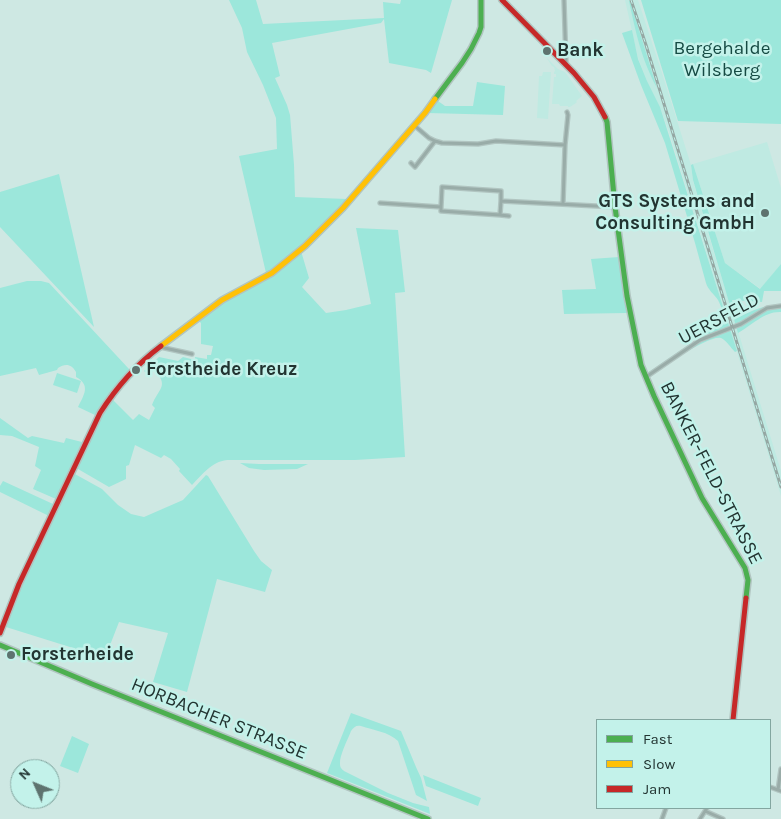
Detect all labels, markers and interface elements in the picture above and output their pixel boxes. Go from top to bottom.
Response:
park label: Bergehalde Wilsberg [674,38,770,82]
place label: Bank [557,40,604,62]
marker: Bank [541,45,553,57]
place label: GTS Systems and Consulting GmbH [595,191,755,235]
marker: GTS Systems and Consulting GmbH [759,207,771,219]
street label: UERSFELD [675,288,763,350]
place label: Forstheide Kreuz [146,359,297,381]
marker: Forstheide Kreuz [130,364,142,376]
street label: BANKER-FELD-STRASSE [655,378,767,568]
place label: Forsterheide [21,644,134,666]
marker: Forsterheide [5,649,17,661]
street label: HORBACHER STRASSE [128,673,310,765]
legend [596,719,771,809]
text: Fast [643,730,672,748]
text: Slow [643,755,675,773]
north arrow [10,759,60,809]
text: N [15,764,34,783]
text: Jam [643,780,671,798]

